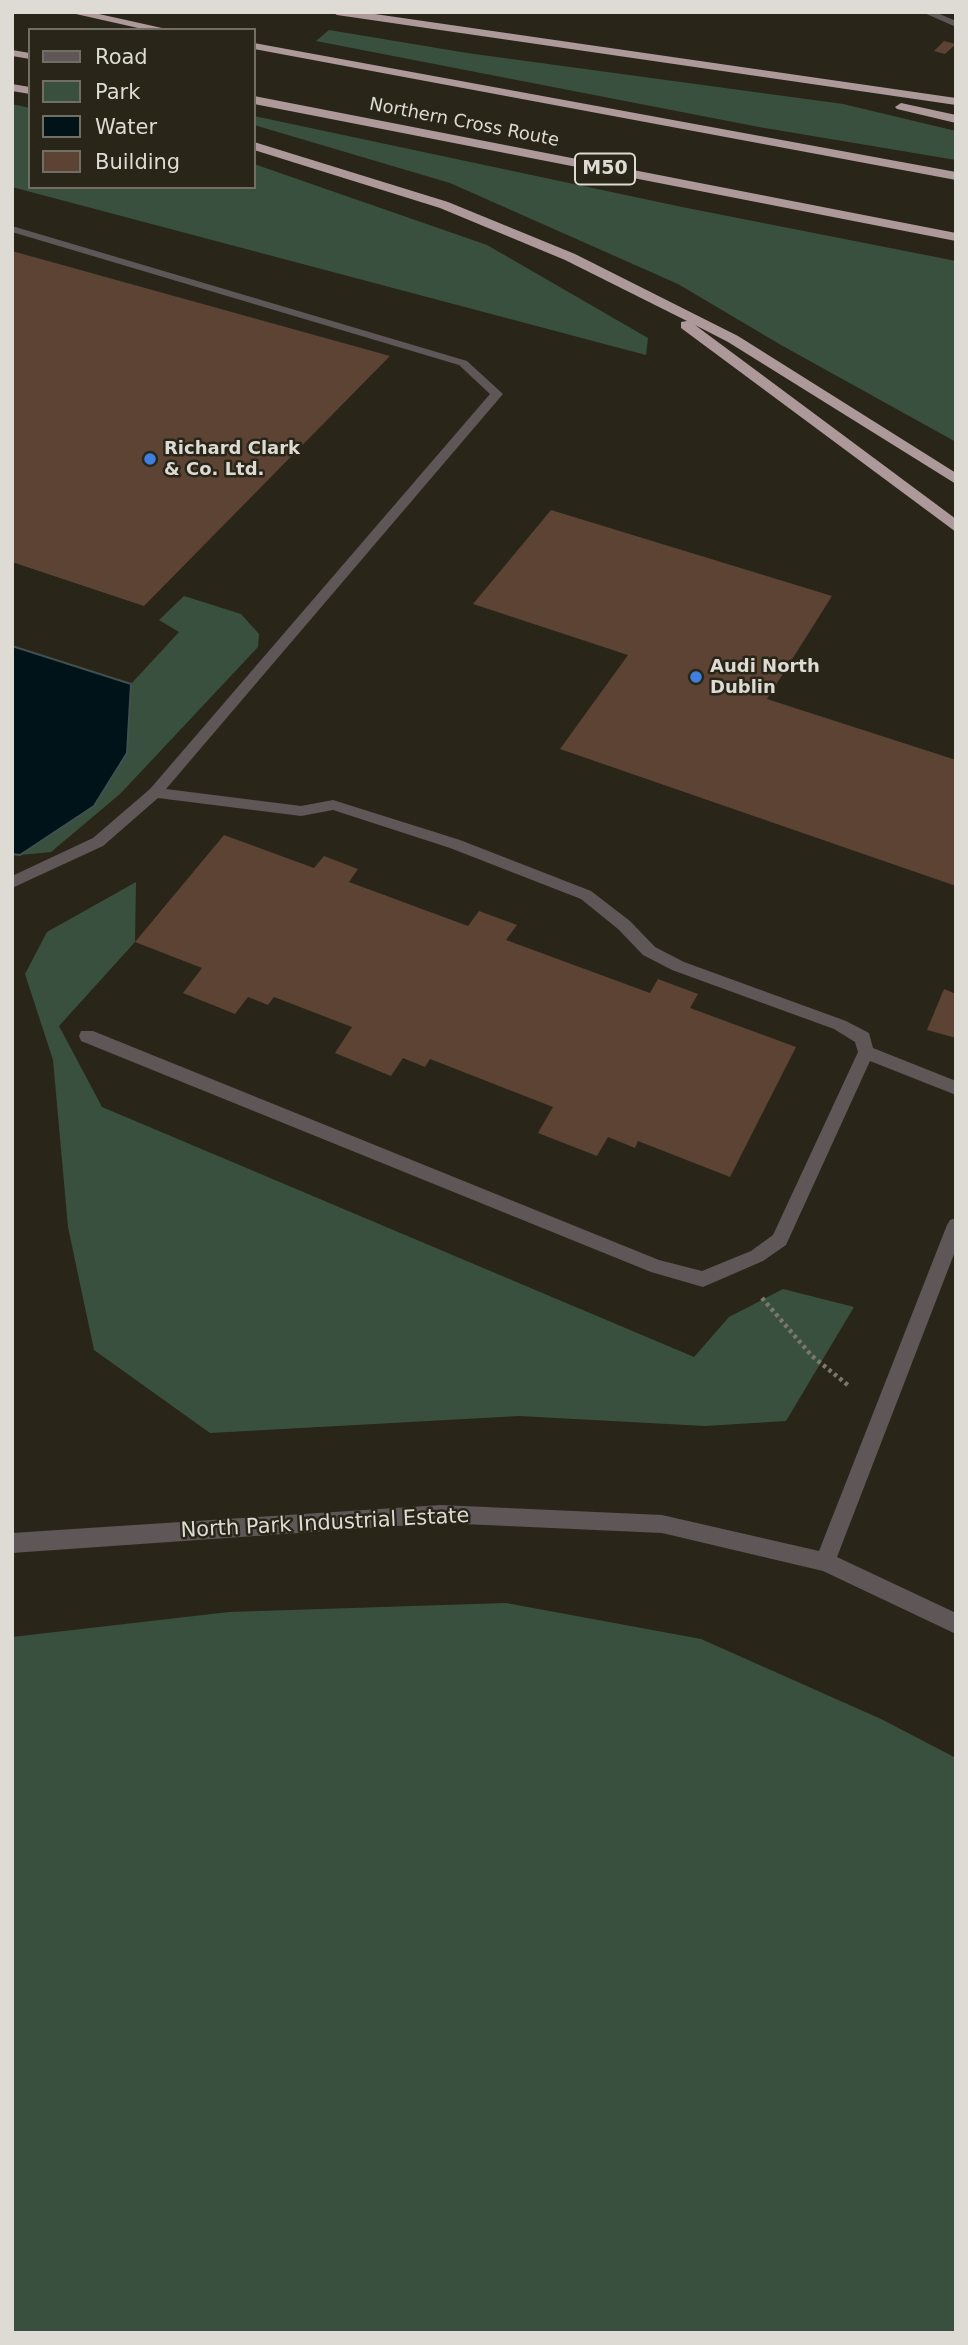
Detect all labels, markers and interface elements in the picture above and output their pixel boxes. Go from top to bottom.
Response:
legend [28,28,256,189]
text: Road [95,45,148,69]
text: Park [95,80,140,104]
street label: Northern Cross Route [367,94,561,152]
text: Water [95,115,157,139]
text: Building [95,150,180,174]
road number: M50 [575,154,635,184]
place label: Richard Clark & Co. Ltd. [164,438,300,480]
marker: Richard Clark & Co. Ltd. [142,451,158,467]
place label: Audi North Dublin [710,656,820,698]
marker: Audi North Dublin [688,669,704,685]
street label: North Park Industrial Estate [180,1504,470,1544]

